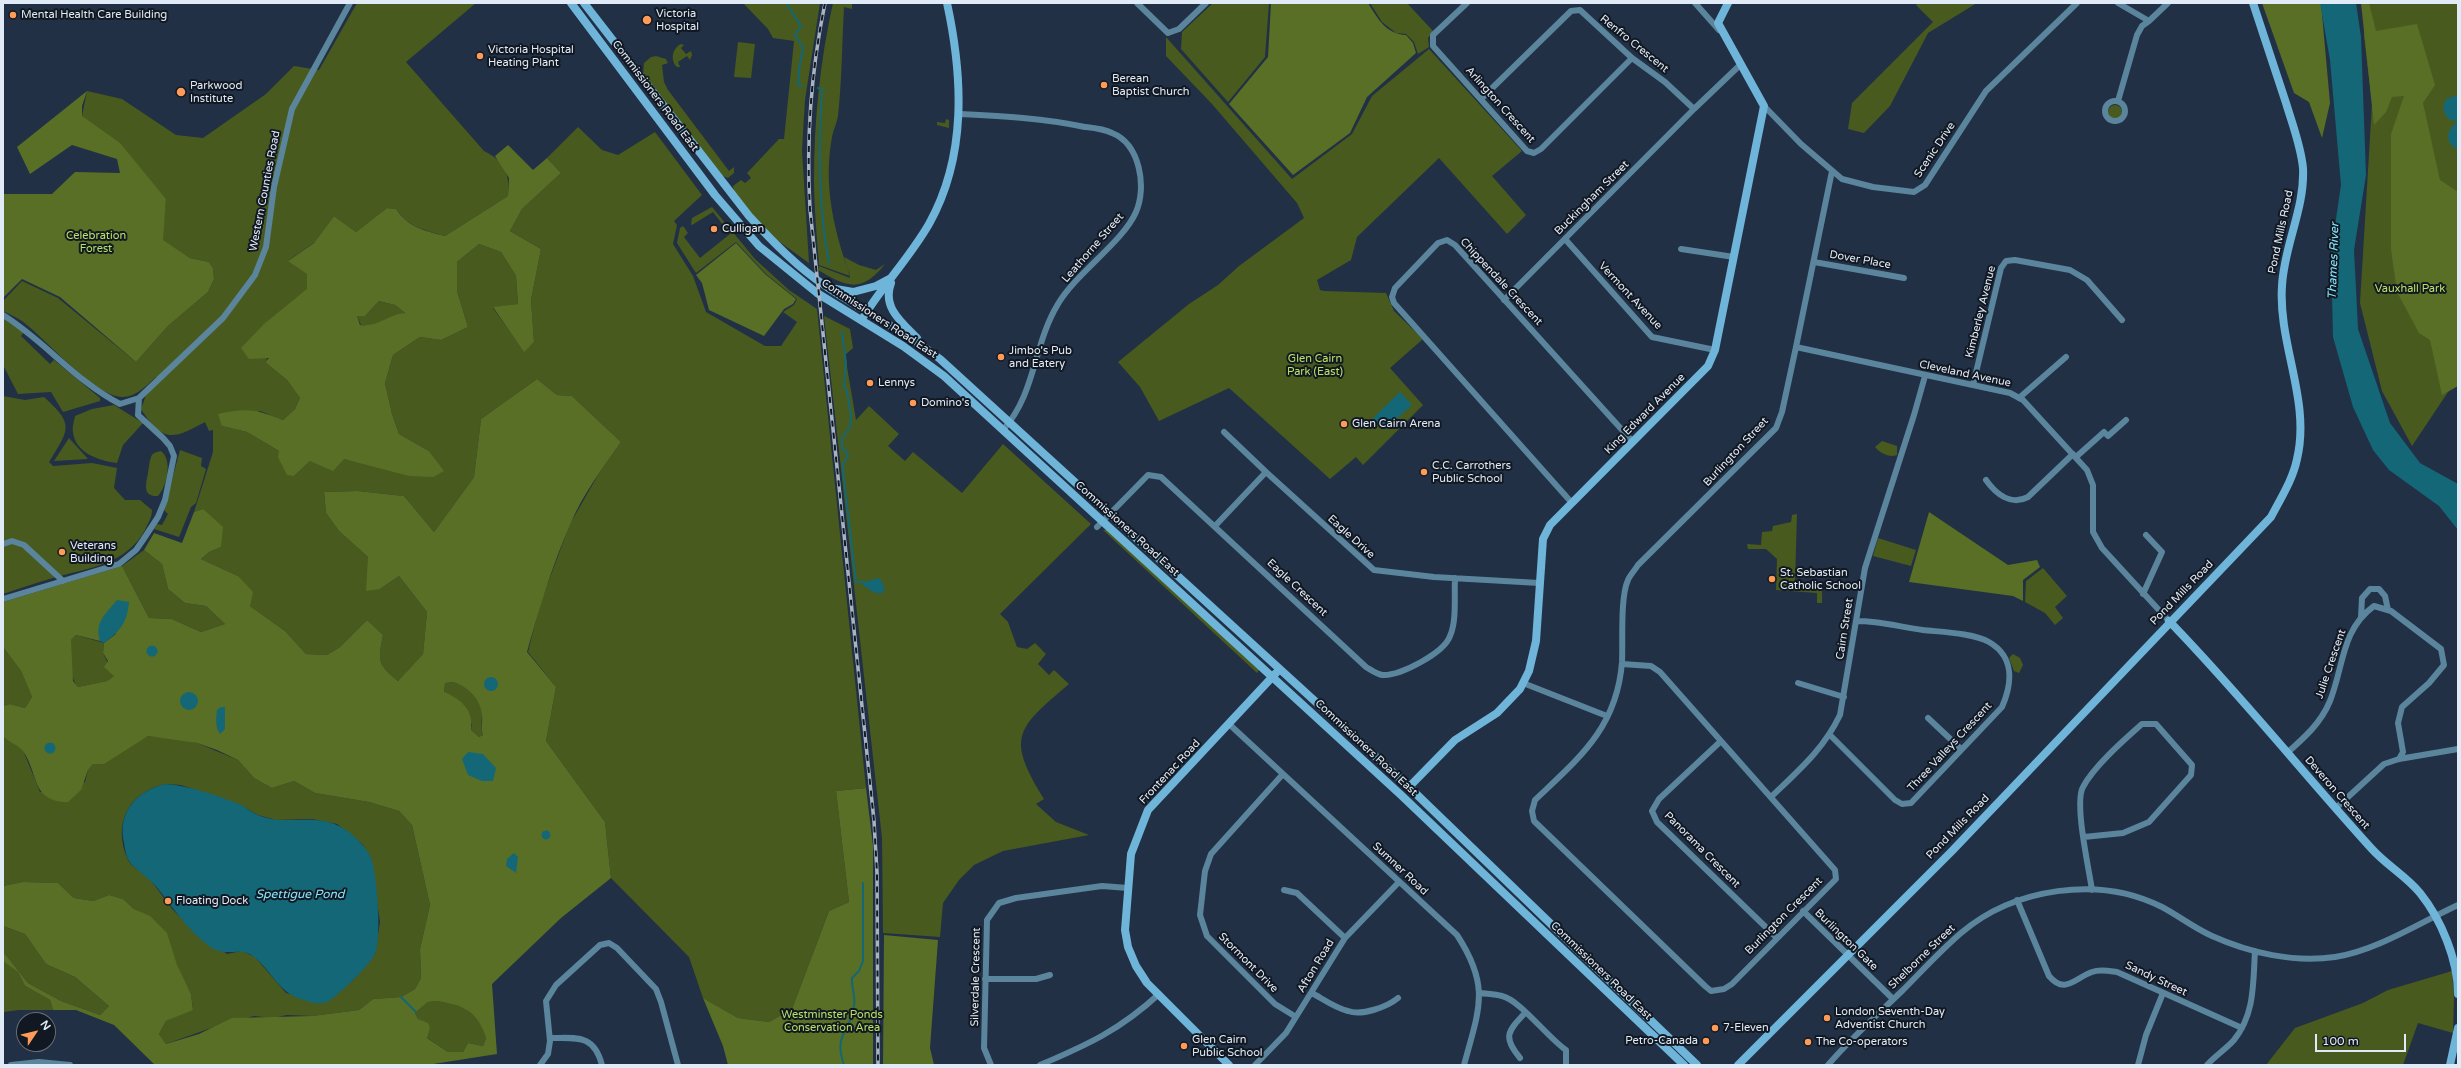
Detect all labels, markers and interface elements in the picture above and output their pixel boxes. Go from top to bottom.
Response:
place label: Victoria Hospital [656,7,699,33]
place label: Mental Health Care Building [21,8,167,22]
marker: Mental Health Care Building [8,10,18,20]
street label: Renfro Crescent [1597,12,1671,76]
marker: Victoria Hospital [641,14,653,26]
street label: Commissioners Road East [609,38,701,154]
place label: Victoria Hospital Heating Plant [488,43,574,69]
marker: Victoria Hospital Heating Plant [475,51,485,61]
street label: Arlington Crescent [1462,64,1538,146]
place label: Berean Baptist Church [1112,72,1190,98]
place label: Parkwood Institute [190,79,242,105]
marker: Berean Baptist Church [1099,80,1109,90]
marker: Parkwood Institute [175,86,187,98]
street label: Scenic Drive [1912,120,1958,180]
street label: Western Counties Road [247,130,283,252]
street label: Buckingham Street [1552,158,1632,238]
street label: Pond Mills Road [2266,189,2296,275]
street label: Leathorne Street [1059,211,1127,285]
place label: Culligan [722,222,764,236]
water label: Thames River [2325,222,2343,300]
marker: Culligan [709,224,719,234]
park label: Celebration Forest [66,229,126,255]
street label: Chippendale Crescent [1457,236,1545,328]
street label: Dover Place [1828,248,1892,272]
street label: Vermont Avenue [1595,260,1665,332]
street label: Kimberley Avenue [1963,264,1999,360]
street label: Commissioners Road East [819,277,939,361]
park label: Vauxhall Park [2375,282,2445,296]
place label: Jimbo's Pub and Eatery [1009,344,1072,370]
marker: Jimbo's Pub and Eatery [996,352,1006,362]
park label: Glen Cairn Park (East) [1287,352,1343,378]
street label: Cleveland Avenue [1918,358,2012,390]
street label: King Edward Avenue [1602,371,1688,457]
place label: Lennys [878,376,915,390]
marker: Lennys [865,378,875,388]
place label: Domino's [921,396,970,410]
marker: Domino's [908,398,918,408]
street label: Burlington Street [1701,415,1771,489]
place label: Glen Cairn Arena [1352,417,1440,431]
marker: Glen Cairn Arena [1339,419,1349,429]
place label: C.C. Carrothers Public School [1432,459,1511,485]
marker: C.C. Carrothers Public School [1419,467,1429,477]
street label: Commissioners Road East [1072,479,1182,579]
street label: Eagle Drive [1325,512,1377,562]
place label: Veterans Building [70,539,116,565]
marker: Veterans Building [57,547,67,557]
street label: Eagle Crescent [1264,557,1330,619]
street label: Pond Mills Road [2148,558,2216,628]
place label: St. Sebastian Catholic School [1780,566,1861,592]
marker: St. Sebastian Catholic School [1767,574,1777,584]
street label: Cairn Street [1834,597,1856,661]
street label: Julie Crescent [2313,628,2349,700]
street label: Commissioners Road East [1312,697,1420,799]
street label: Three Valleys Crescent [1905,700,1995,794]
street label: Frontenac Road [1137,737,1203,807]
street label: Deveron Crescent [2302,754,2372,832]
street label: Pond Mills Road [1924,792,1992,862]
street label: Panorama Crescent [1661,809,1743,891]
street label: Sumner Road [1369,840,1431,898]
street label: Burlington Crescent [1743,875,1825,957]
water label: Spettigue Pond [256,888,344,902]
place label: Floating Dock [176,894,248,908]
marker: Floating Dock [163,896,173,906]
street label: Burlington Gate [1812,907,1880,973]
street label: Commissioners Road East [1548,919,1654,1023]
street label: Shelborne Street [1886,922,1958,992]
street label: Silverdale Crescent [969,927,983,1027]
street label: Stormont Drive [1215,930,1281,996]
street label: Afton Road [1295,937,1337,995]
street label: Sandy Street [2123,959,2189,999]
place label: London Seventh-Day Adventist Church [1835,1005,1945,1031]
park label: Westminster Ponds Conservation Area [781,1008,883,1034]
north arrow [16,1012,56,1052]
marker: London Seventh-Day Adventist Church [1822,1013,1832,1023]
text: N [38,1018,53,1033]
place label: 7-Eleven [1723,1021,1769,1035]
marker: 7-Eleven [1710,1023,1720,1033]
scale bar [2317,1026,2408,1052]
place label: Glen Cairn Public School [1192,1033,1263,1059]
place label: Petro-Canada [1625,1034,1698,1048]
text: 100 m [2322,1034,2359,1048]
place label: The Co-operators [1816,1035,1907,1049]
marker: Petro-Canada [1701,1036,1711,1046]
marker: The Co-operators [1803,1037,1813,1047]
marker: Glen Cairn Public School [1179,1041,1189,1051]

